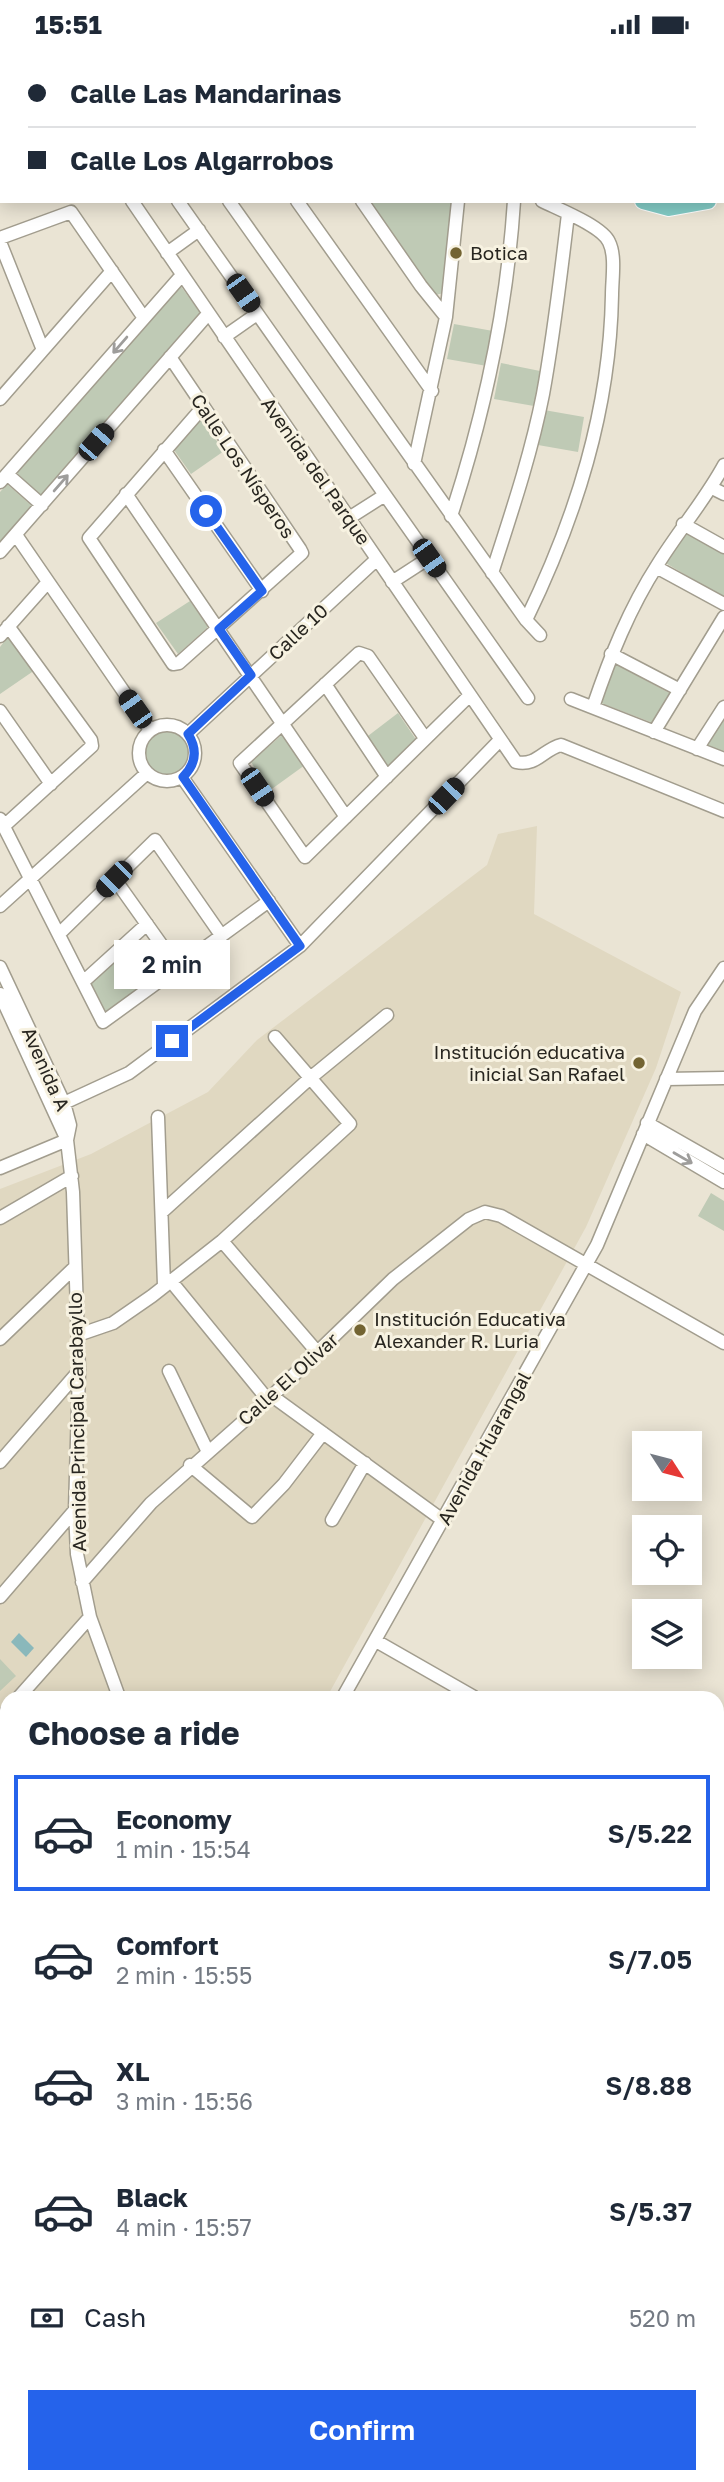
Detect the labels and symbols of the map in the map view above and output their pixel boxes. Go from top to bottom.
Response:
place label: Botica [470,241,528,264]
marker: Botica [448,245,464,261]
car [223,270,264,316]
one-way arrow [112,336,128,354]
street label: Calle Los Nísperos [187,389,300,542]
street label: Avenida del Parque [257,393,376,549]
car [75,419,118,465]
one-way arrow [53,474,69,492]
route start [190,495,222,527]
car [409,535,450,581]
street label: Calle 10 [263,599,332,665]
car [115,686,156,732]
car [237,764,278,810]
car [424,774,469,818]
car [92,857,137,901]
callout: 2 min [114,939,230,989]
street label: Avenida A [18,1023,75,1115]
route end [156,1025,188,1057]
place label: Institución educativa inicial San Rafael [434,1040,625,1085]
marker: Institución educativa inicial San Rafael [631,1055,647,1071]
one-way arrow [673,1151,693,1165]
street label: Avenida Principal Carabayllo [63,1292,90,1552]
place label: Institución Educativa Alexander R. Luria [374,1307,566,1352]
marker: Institución Educativa Alexander R. Luria [352,1322,368,1338]
street label: Calle El Olivar [233,1327,343,1430]
street label: Avenida Huarangal [432,1367,535,1528]
north arrow [632,1431,702,1501]

